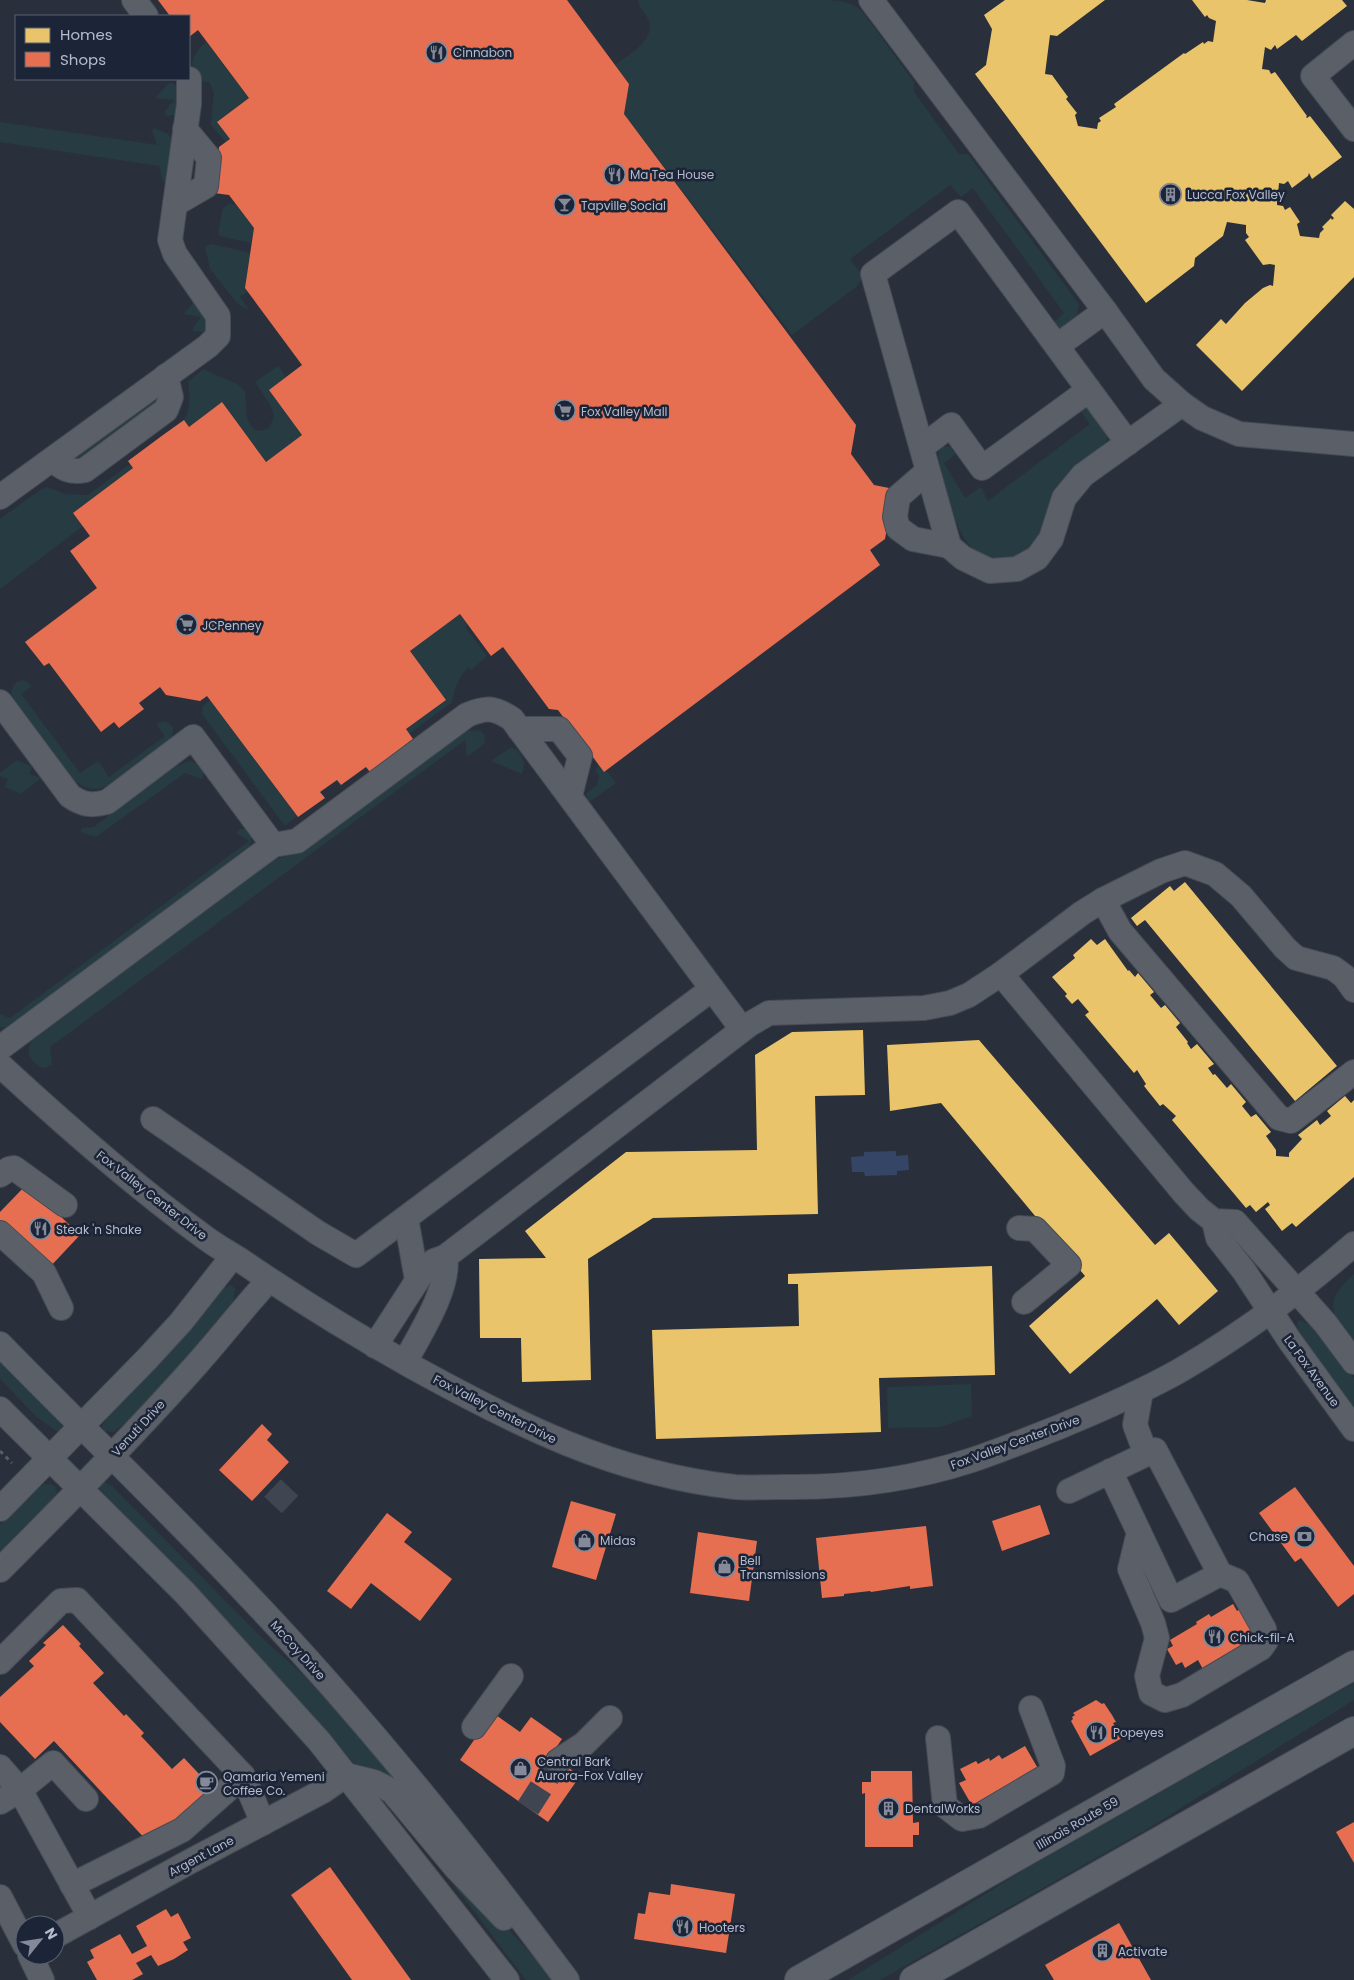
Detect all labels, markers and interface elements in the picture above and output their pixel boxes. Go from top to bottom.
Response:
legend [15,15,190,80]
text: Homes [60,24,113,45]
restaurant icon: Cinnabon [425,40,449,64]
place label: Cinnabon [453,44,512,61]
text: Shops [60,49,106,70]
restaurant icon: Ma Tea House [602,162,626,186]
place label: Ma Tea House [630,166,714,183]
building icon: Lucca Fox Valley [1159,182,1183,206]
place label: Lucca Fox Valley [1187,186,1285,203]
bar icon: Tapville Social [553,193,577,217]
place label: Tapville Social [581,197,666,214]
supermarket icon: Fox Valley Mall [553,399,577,423]
place label: Fox Valley Mall [581,403,668,420]
supermarket icon: JCPenney [174,613,198,637]
place label: JCPenney [202,617,262,634]
street label: Fox Valley Center Drive [93,1146,211,1244]
restaurant icon: Steak 'n Shake [28,1217,52,1241]
place label: Steak 'n Shake [56,1221,142,1238]
street label: La Fox Avenue [1280,1332,1344,1410]
street label: Fox Valley Center Drive [430,1371,560,1447]
street label: Venuti Drive [107,1396,169,1460]
street label: Fox Valley Center Drive [948,1411,1082,1473]
bank icon: Chase [1292,1524,1316,1548]
shop icon: Midas [572,1528,596,1552]
place label: Chase [1249,1528,1288,1545]
place label: Midas [600,1532,636,1549]
place label: Bell Transmissions [740,1552,825,1583]
shop icon: Bell Transmissions [712,1555,736,1579]
street label: McCoy Drive [267,1617,329,1683]
restaurant icon: Chick-fil-A [1202,1625,1226,1649]
place label: Chick-fil-A [1230,1629,1295,1646]
restaurant icon: Popeyes [1085,1720,1109,1744]
place label: Popeyes [1113,1724,1164,1741]
place label: Central Bark Aurora-Fox Valley [537,1753,643,1784]
shop icon: Central Bark Aurora-Fox Valley [509,1756,533,1780]
place label: Qamaria Yemeni Coffee Co. [223,1768,325,1799]
cafe icon: Qamaria Yemeni Coffee Co. [195,1771,219,1795]
street label: Illinois Route 59 [1033,1793,1121,1853]
building icon: DentalWorks [877,1796,901,1820]
place label: DentalWorks [905,1800,980,1817]
street label: Argent Lane [165,1832,237,1880]
north arrow [15,1915,65,1965]
restaurant icon: Hooters [671,1915,695,1939]
place label: Hooters [699,1919,745,1936]
text: N [40,1924,63,1943]
building icon: Activate [1090,1939,1114,1963]
place label: Activate [1118,1943,1167,1960]

